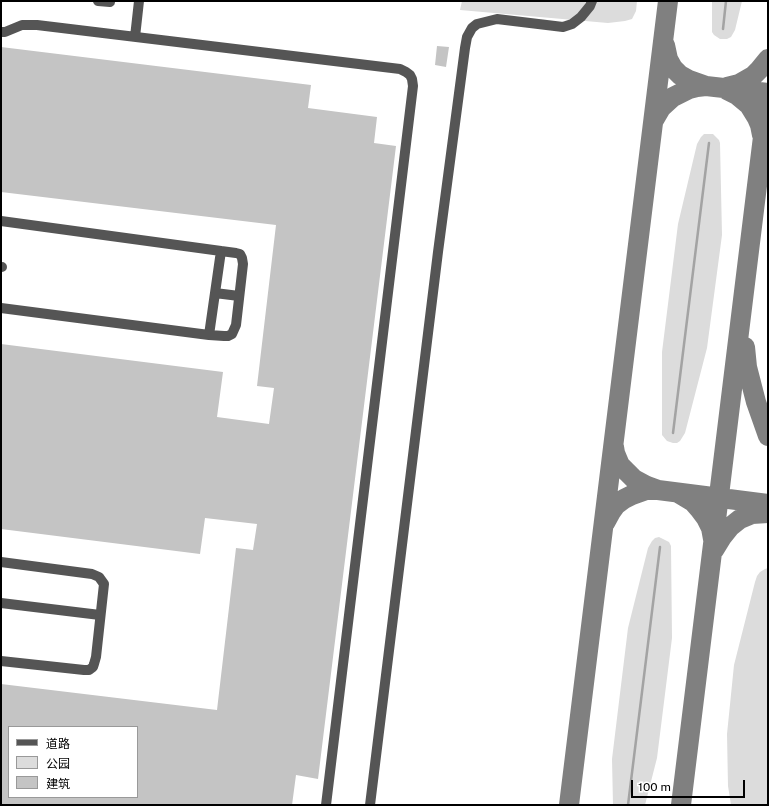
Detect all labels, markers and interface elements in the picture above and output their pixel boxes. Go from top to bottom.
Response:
legend [8,726,138,798]
text: 道路 [46,737,70,751]
text: 公园 [46,757,70,771]
scale bar [633,772,747,798]
text: 建筑 [46,777,70,791]
text: 100 m [638,780,671,794]

